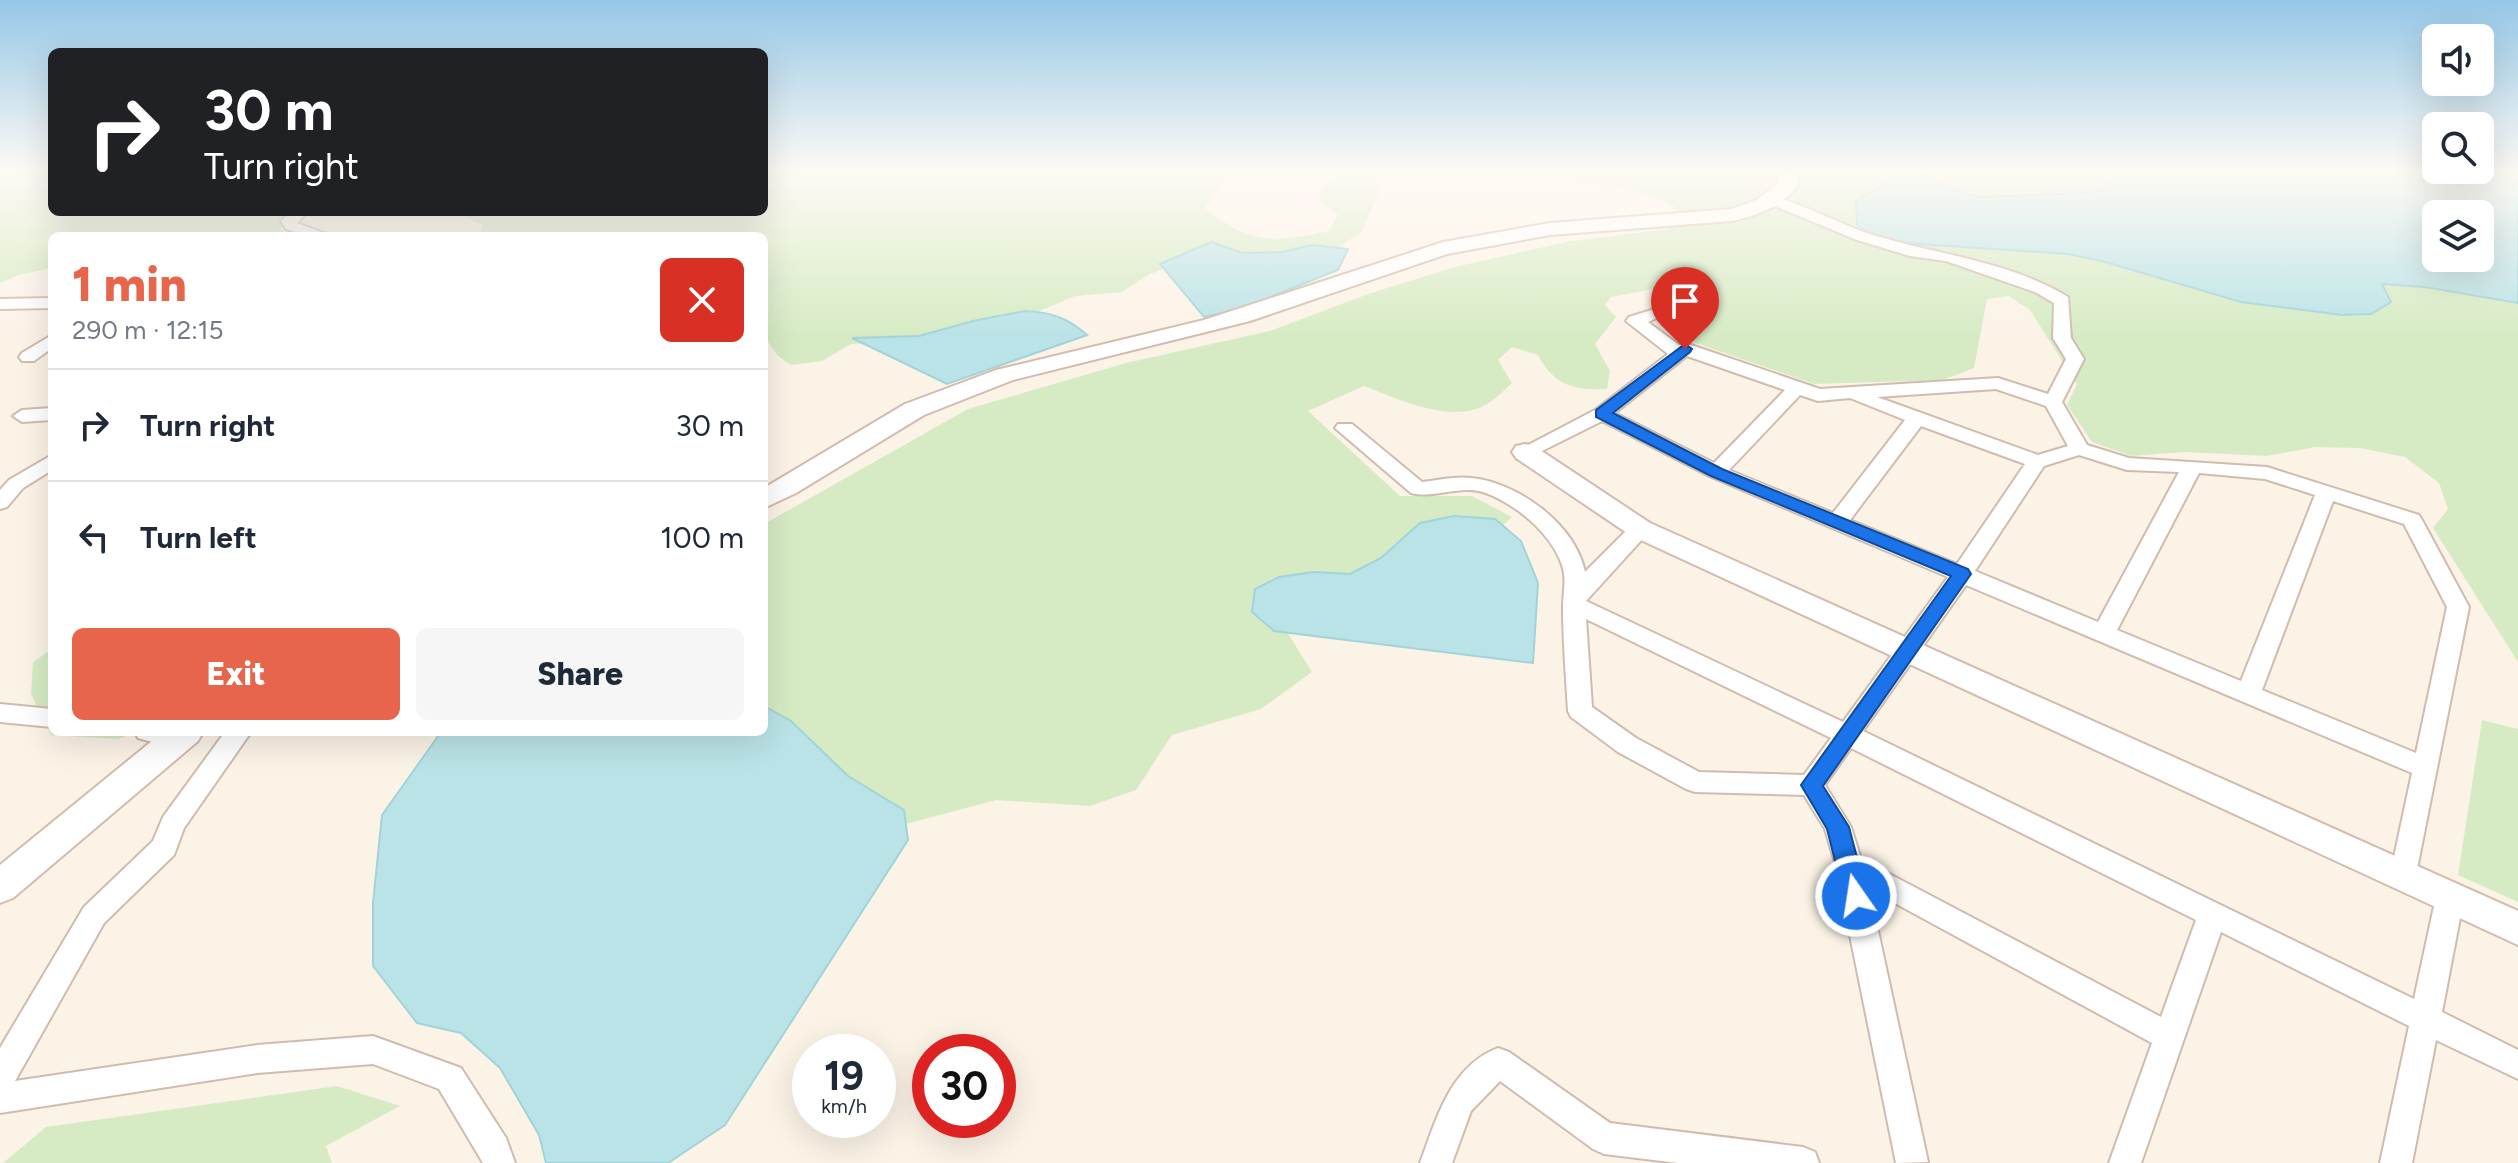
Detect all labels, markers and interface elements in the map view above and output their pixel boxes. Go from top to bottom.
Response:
map controls [2422,24,2494,272]
button: sound [2422,24,2494,96]
text: 30 m [204,77,334,144]
icon: right [72,80,176,184]
button: search [2422,112,2494,184]
text: Turn right [204,145,359,188]
button: layers [2422,200,2494,272]
text: 1 min [72,255,187,313]
button: close [660,258,744,342]
pin [1651,267,1719,349]
icon: arrive [1663,279,1707,323]
text: 290 m · 12:15 [72,314,223,346]
icon: right [72,403,116,447]
text: Turn right [140,407,275,444]
text: 30 m [676,407,744,444]
icon: left [72,515,116,559]
text: Turn left [140,519,257,556]
text: 100 m [660,519,744,556]
button: Exit [72,628,400,720]
button: Share [416,628,744,720]
position arrow [1814,854,1898,938]
speed limit sign: 30 [912,1034,1016,1138]
text: 19 [824,1052,864,1100]
text: km/h [821,1094,867,1118]

